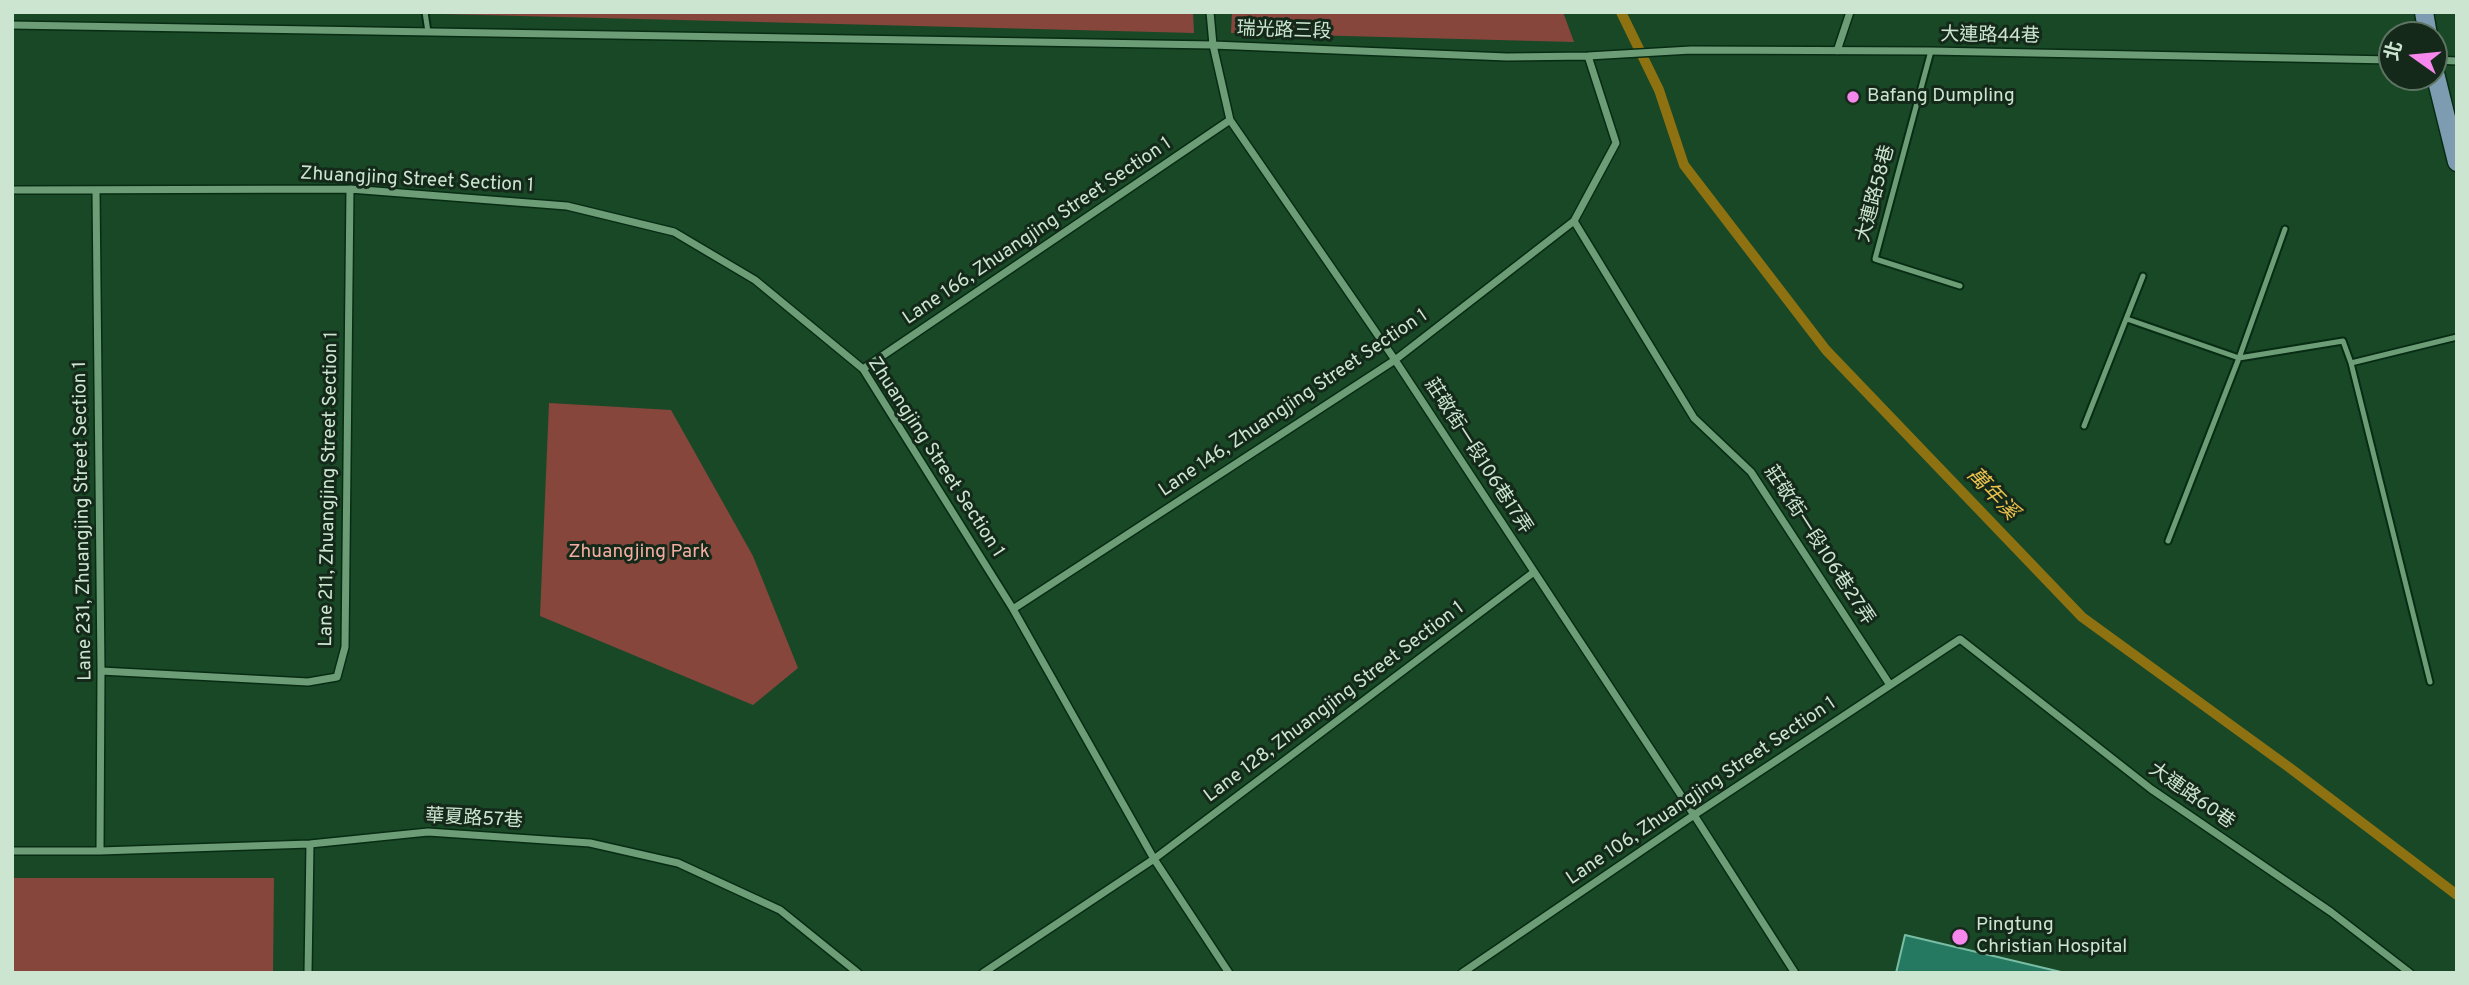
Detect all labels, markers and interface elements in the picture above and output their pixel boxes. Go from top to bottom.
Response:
street label: 瑞光路三段 [1236,19,1332,45]
north arrow [2378,21,2448,91]
street label: 大連路44巷 [1940,25,2040,49]
text: 北 [2381,39,2409,63]
place label: Bafang Dumpling [1867,86,2015,108]
marker: Bafang Dumpling [1845,89,1861,105]
street label: Lane 166, Zhuangjing Street Section 1 [899,133,1177,331]
street label: 大連路58巷 [1853,143,1901,245]
street label: Zhuangjing Street Section 1 [299,163,535,199]
street label: Lane 146, Zhuangjing Street Section 1 [1155,305,1433,503]
street label: Lane 211, Zhuangjing Street Section 1 [316,331,344,647]
street label: Zhuangjing Street Section 1 [862,354,1008,562]
street label: Lane 231, Zhuangjing Street Section 1 [70,361,98,681]
street label: 莊敬街一段106巷17弄 [1418,375,1536,539]
street label: 莊敬街一段106巷27弄 [1758,462,1878,630]
water label: 萬年溪 [1960,464,2022,526]
park label: Zhuangjing Park [568,542,710,564]
street label: Lane 128, Zhuangjing Street Section 1 [1200,598,1470,808]
street label: Lane 106, Zhuangjing Street Section 1 [1563,693,1841,891]
street label: 大連路60巷 [2144,759,2238,835]
street label: 華夏路57巷 [425,806,523,834]
place label: Pingtung Christian Hospital [1976,915,2127,959]
marker: Pingtung Christian Hospital [1950,927,1970,947]

